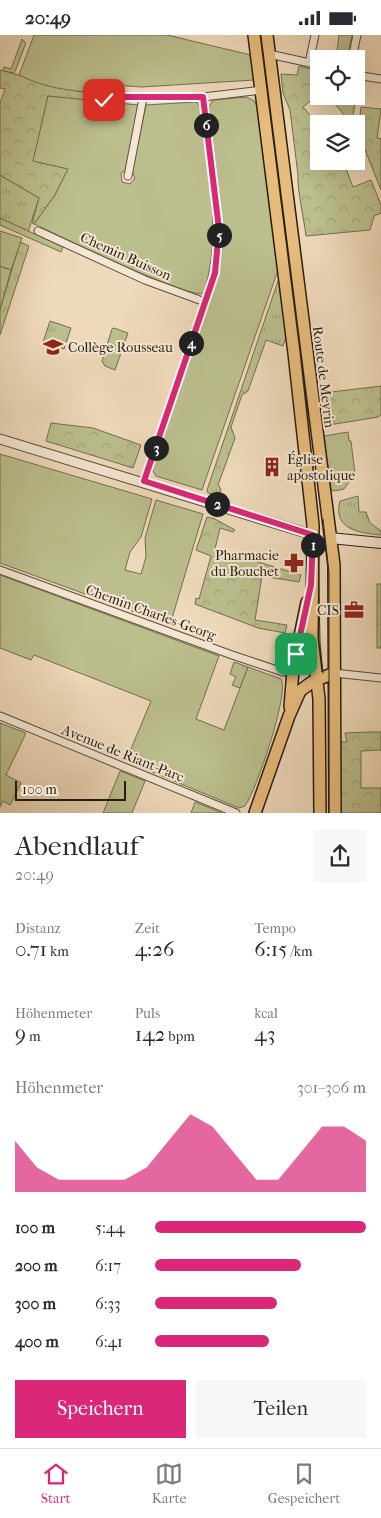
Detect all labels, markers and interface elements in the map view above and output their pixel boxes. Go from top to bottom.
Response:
text: 20:49 [25,7,71,29]
map controls [310,50,365,170]
button: locate [310,50,365,105]
pin [83,79,125,121]
icon: check [90,86,118,114]
pin: 6 [194,113,218,137]
button: layers [310,115,365,170]
text: 6 [203,117,210,134]
pin: 5 [206,223,232,247]
text: 5 [216,227,223,244]
street label: Chemin Buisson [78,229,174,284]
street label: Route de Meyrin [309,325,338,429]
pin: 4 [178,331,204,355]
text: 4 [187,335,196,352]
school or university icon: Collège Rousseau [42,336,64,358]
place label: Collège Rousseau [68,339,173,356]
pin: 3 [144,435,168,461]
text: 3 [154,440,159,457]
place label: Église apostolique [287,450,355,484]
building icon: Église apostolique [261,456,283,478]
pin: 2 [204,491,230,517]
text: 2 [214,496,221,513]
pin: 1 [300,533,326,557]
text: 1 [311,537,316,554]
place label: Pharmacie du Bouchet [211,547,279,580]
pharmacy icon: Pharmacie du Bouchet [283,552,305,574]
street label: Chemin Charles-Georg [83,581,219,644]
office icon: CIS [343,599,365,621]
place label: CIS [317,602,339,619]
pin [275,633,317,675]
icon: arrive [282,640,310,668]
street label: Avenue de Riant-Parc [58,721,186,786]
scale bar [15,778,126,801]
text: 100 m [22,781,57,798]
text: Abendlauf [15,829,139,862]
button: share [314,830,366,882]
text: 20:49 [15,865,54,884]
text: Distanz [15,920,61,937]
text: Zeit [135,920,160,937]
text: Tempo [254,920,296,937]
text: 0.71 [15,937,47,961]
text: 4:26 [135,937,174,961]
text: 6:15 [254,937,287,961]
text: km [47,943,69,960]
text: /km [287,943,313,960]
text: Höhenmeter [15,1005,92,1022]
text: Puls [135,1005,160,1022]
text: kcal [254,1005,278,1022]
text: 9 [15,1022,26,1046]
text: 142 [135,1022,165,1046]
text: 43 [254,1022,275,1046]
text: m [26,1028,41,1045]
text: bpm [165,1028,195,1045]
text: Höhenmeter [15,1078,103,1097]
text: 301–306 m [297,1078,366,1097]
text: 100 m [15,1218,55,1237]
text: 5:44 [95,1218,125,1237]
text: 200 m [15,1256,58,1275]
text: 6:17 [95,1256,121,1275]
text: 300 m [15,1294,56,1313]
text: 6:33 [95,1294,121,1313]
text: 400 m [15,1332,59,1351]
text: 6:41 [95,1332,123,1351]
button: Speichern [15,1380,186,1438]
button: Teilen [196,1380,366,1438]
tab: Start [41,1460,70,1507]
tab: Karte [152,1460,187,1507]
tab: Gespeichert [268,1460,340,1507]

